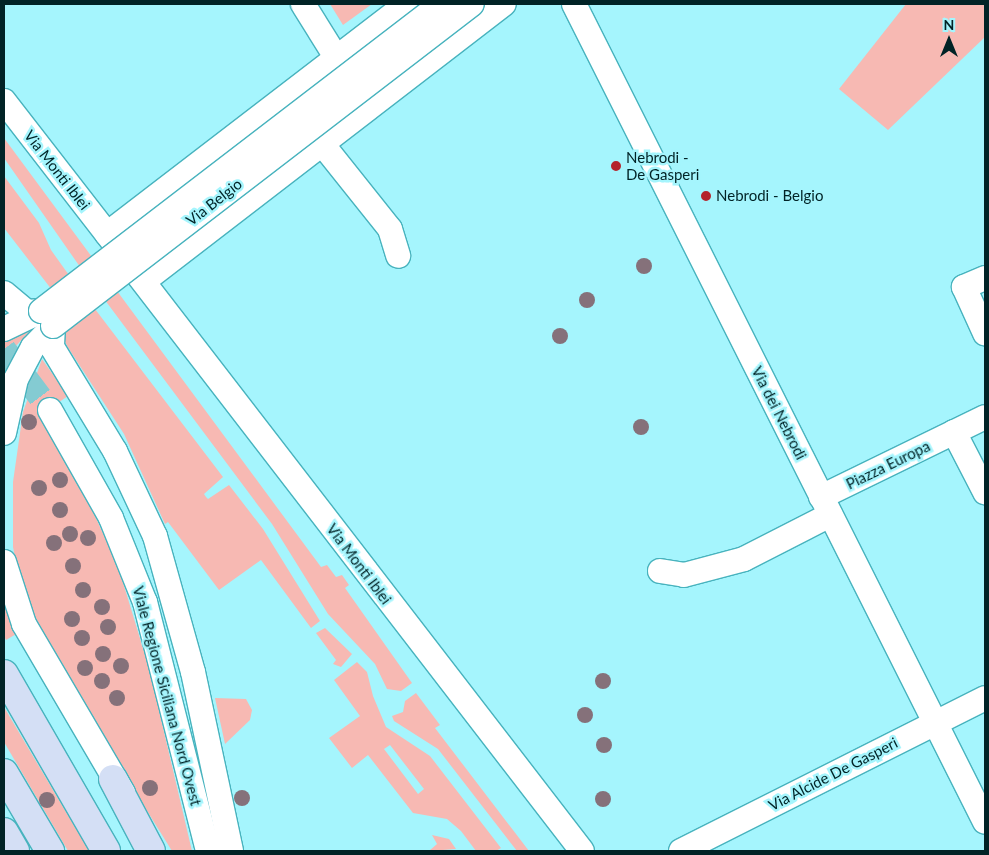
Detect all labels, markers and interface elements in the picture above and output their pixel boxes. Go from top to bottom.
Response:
north arrow [924,15,974,65]
text: N [944,16,954,33]
street label: Via Monti Iblei [20,127,94,213]
place label: Nebrodi - De Gasperi [626,148,699,183]
marker: Nebrodi - De Gasperi [610,160,622,172]
street label: Via Belgio [182,175,246,229]
place label: Nebrodi - Belgio [716,187,823,205]
marker: Nebrodi - Belgio [700,190,712,202]
street label: Via dei Nebrodi [748,363,810,463]
street label: Piazza Europa [843,437,933,493]
street label: Via Monti Iblei [323,520,395,608]
street label: Viale Regione Siciliana Nord Ovest [129,584,205,808]
street label: Via Alcide De Gasperi [765,734,901,814]

